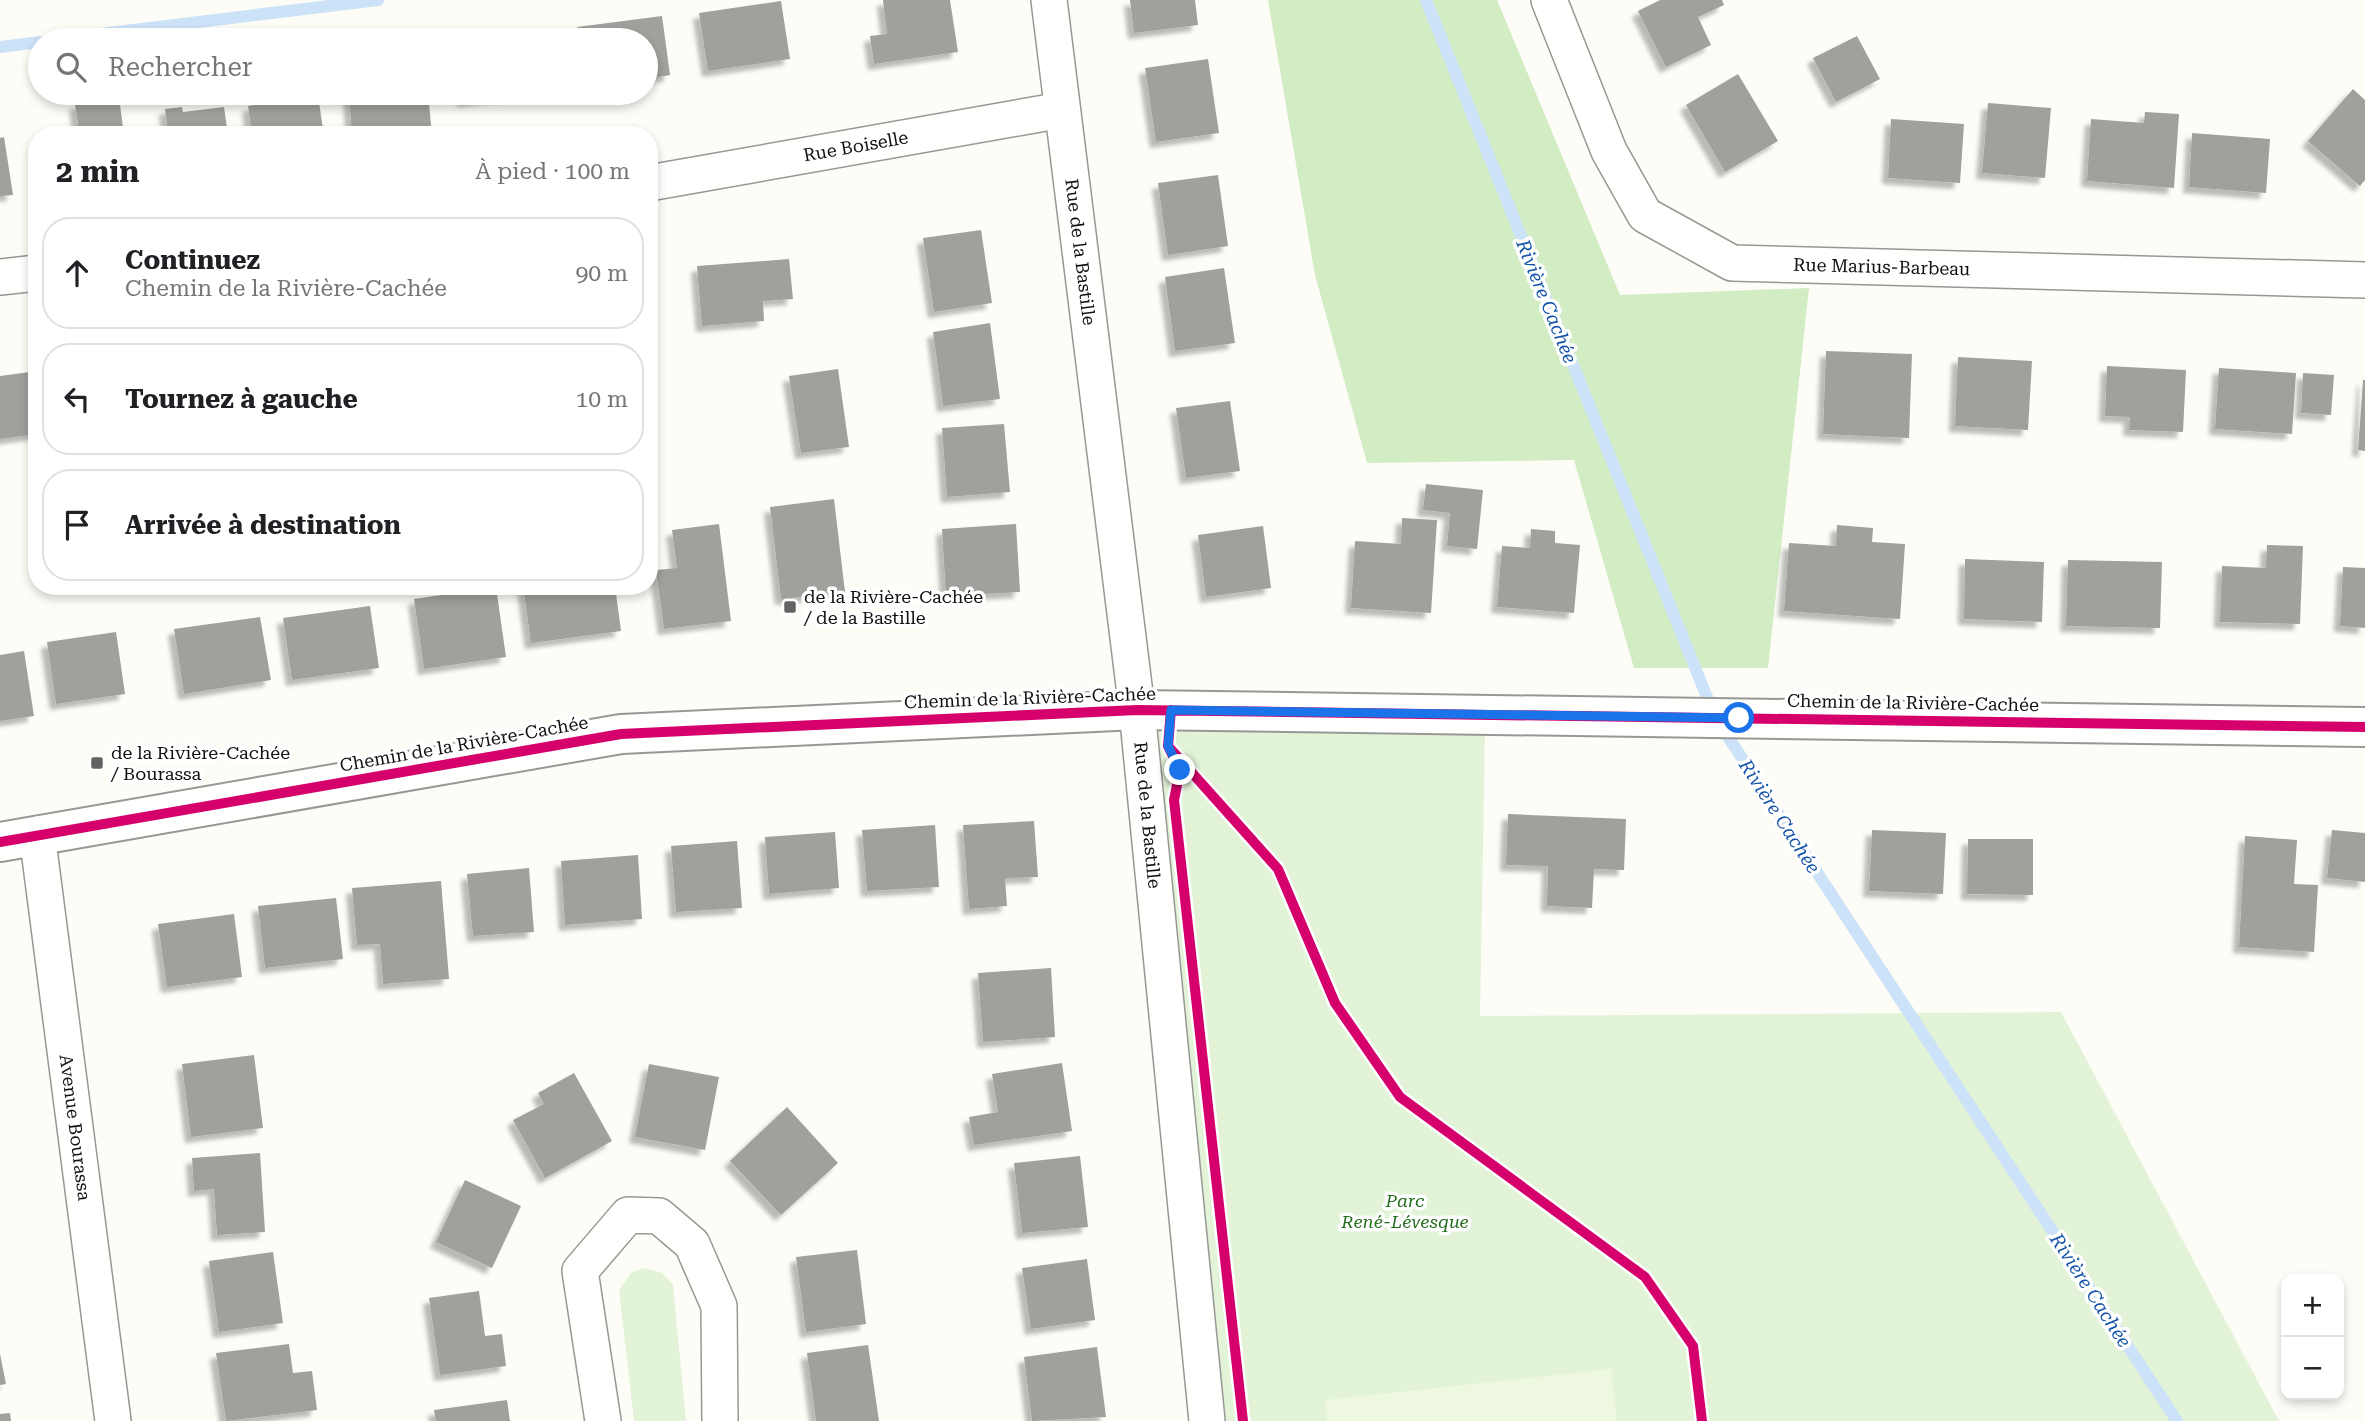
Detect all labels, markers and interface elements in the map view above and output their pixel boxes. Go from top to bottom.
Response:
search box [28,28,658,105]
icon: search [52,48,90,86]
text: Rechercher [108,52,252,82]
street label: Rue Boiselle [802,126,910,166]
text: 2 min [56,154,139,189]
text: À pied · 100 m [475,158,630,185]
street label: Rue de la Bastille [1061,178,1100,327]
water label: Rivière Cachée [1511,235,1582,367]
text: Continuez [125,245,260,275]
icon: ahead [58,254,96,292]
street label: Rue Marius-Barbeau [1793,254,1970,279]
text: 90 m [575,260,628,287]
text: Chemin de la Rivière-Cachée [125,275,447,302]
icon: left [58,380,96,418]
text: Tournez à gauche [125,384,358,414]
text: 10 m [575,386,628,413]
icon: arrive [58,506,96,544]
text: Arrivée à destination [125,510,401,540]
place label: de la Rivière-Cachée / de la Bastille [803,586,983,628]
marker: de la Rivière-Cachée / de la Bastille [782,599,798,615]
street label: Chemin de la Rivière-Cachée [904,683,1156,712]
street label: Chemin de la Rivière-Cachée [1787,690,2039,715]
route start [1723,702,1754,733]
street label: Chemin de la Rivière-Cachée [338,711,590,776]
street label: Rue de la Bastille [1130,741,1166,890]
place label: de la Rivière-Cachée / Bourassa [110,742,290,784]
route end [1164,754,1195,785]
water label: Rivière Cachée [1734,754,1825,878]
marker: de la Rivière-Cachée / Bourassa [89,755,105,771]
street label: Avenue Bourassa [56,1053,95,1202]
park label: Parc René-Lévesque [1340,1190,1469,1232]
water label: Rivière Cachée [2045,1228,2136,1352]
map controls [2281,1274,2344,1400]
button: + [2281,1274,2344,1337]
button: − [2281,1337,2344,1400]

